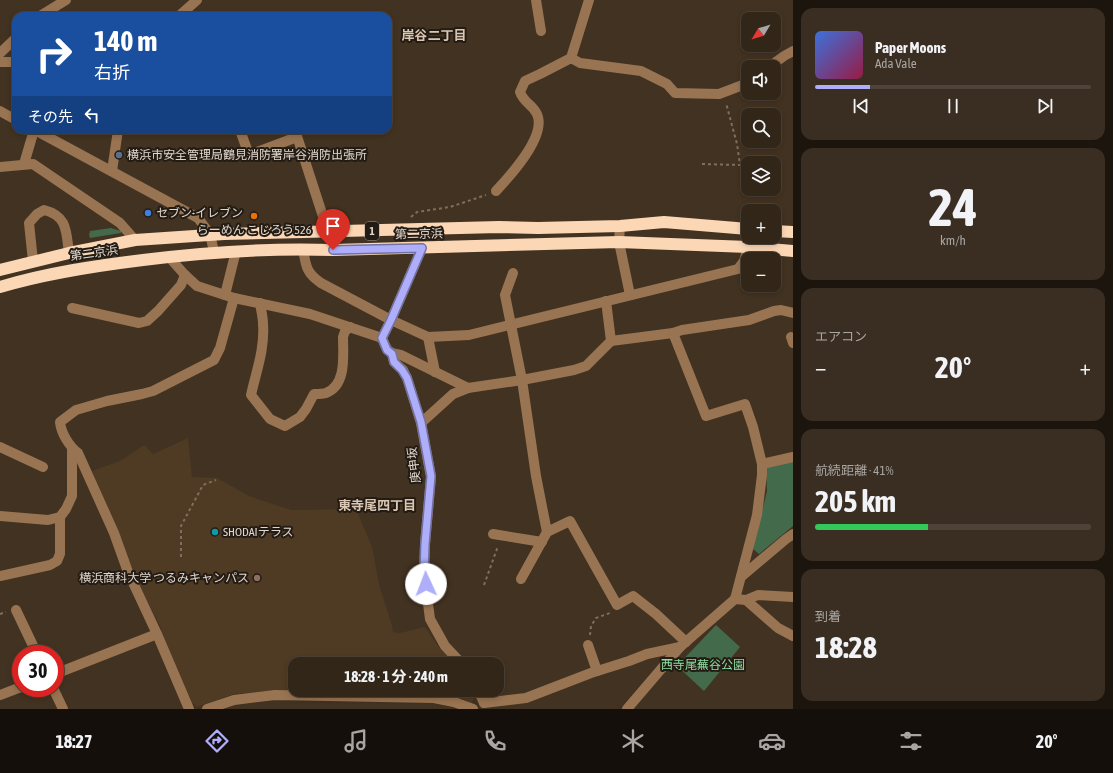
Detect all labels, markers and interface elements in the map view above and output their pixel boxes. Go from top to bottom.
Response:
north arrow [741,12,781,52]
map controls [741,12,781,292]
text: 140 m [94,25,157,57]
icon: right [28,28,80,80]
district label: 岸谷二丁目 [401,28,467,43]
text: Paper Moons [875,39,946,56]
text: Ada Vale [875,56,917,71]
button: sound [741,60,781,100]
text: 右折 [94,62,130,83]
icon: previous [850,95,872,117]
icon: pause [942,95,964,117]
icon: next [1034,95,1056,117]
icon: left [81,104,103,126]
text: その先 [28,108,73,125]
button: search [741,108,781,148]
place label: 横浜市安全管理局鶴見消防署岸谷消防出張所 [127,148,367,162]
marker: 横浜市安全管理局鶴見消防署岸谷消防出張所 [114,150,124,160]
button: layers [741,156,781,196]
text: 24 [929,177,977,237]
button: + [741,204,781,244]
place label: セブン-イレブン [156,206,243,220]
marker: セブン-イレブン [143,208,153,218]
pin [316,209,350,250]
marker: らーめん こじろう526 [249,211,259,221]
icon: arrive [322,215,344,237]
road number: 1 [365,222,379,240]
place label: らーめん こじろう526 [197,223,312,237]
street label: 第二京浜 [395,227,443,241]
text: km/h [940,233,966,248]
street label: 第二京浜 [69,243,119,263]
button: − [741,252,781,292]
text: エアコン [815,329,867,344]
text: 20° [935,350,971,384]
text: − [815,354,826,380]
text: + [1080,354,1091,380]
street label: 庚申坂 [405,446,423,484]
text: 航続距離 · 41% [815,463,894,478]
text: 205 km [815,484,896,518]
district label: 東寺尾四丁目 [338,498,416,513]
place label: SHODAIテラス [223,525,293,539]
marker: SHODAIテラス [210,527,220,537]
position arrow [405,563,447,605]
place label: 横浜商科大学 つるみキャンパス [79,571,249,585]
marker: 横浜商科大学 つるみキャンパス [252,573,262,583]
text: 到着 [815,609,841,624]
text: 18:28 [815,630,877,664]
speed limit sign: 30 [12,645,64,697]
park label: 西寺尾蕪谷公園 [661,658,745,672]
text: 18:28 · 1 分 · 240 m [344,668,448,685]
icon: directions [203,727,231,755]
icon: music [342,727,370,755]
icon: phone [481,727,509,755]
icon: climate [619,727,647,755]
icon: car [758,727,786,755]
icon: filters [897,727,925,755]
text: 18:27 [55,731,92,752]
text: 20° [1036,731,1058,752]

